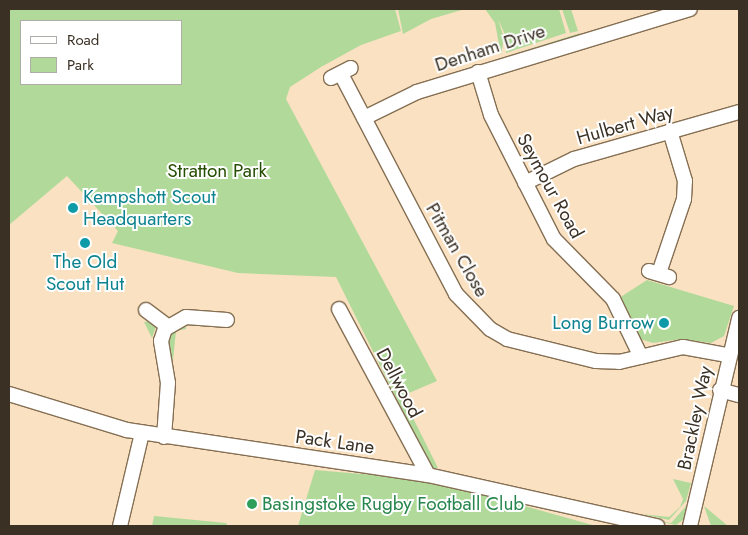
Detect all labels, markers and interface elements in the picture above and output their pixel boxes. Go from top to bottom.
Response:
street label: Denham Drive [432,19,548,77]
legend [20,20,182,85]
text: Road [67,29,99,51]
text: Park [67,54,94,76]
street label: Hulbert Way [574,100,676,150]
street label: Seymour Road [512,129,588,243]
park label: Stratton Park [167,160,267,182]
place label: Kempshott Scout Headquarters [83,186,216,230]
street label: Pitman Close [421,199,493,301]
marker: Kempshott Scout Headquarters [67,202,79,214]
marker: The Old Scout Hut [79,237,91,249]
place label: The Old Scout Hut [46,251,124,295]
place label: Long Burrow [552,312,654,334]
marker: Long Burrow [658,317,670,329]
street label: Dellwood [371,344,427,422]
street label: Brackley Way [673,364,717,472]
street label: Pack Lane [294,425,376,459]
place label: Basingstoke Rugby Football Club [262,493,524,515]
marker: Basingstoke Rugby Football Club [246,498,258,510]

